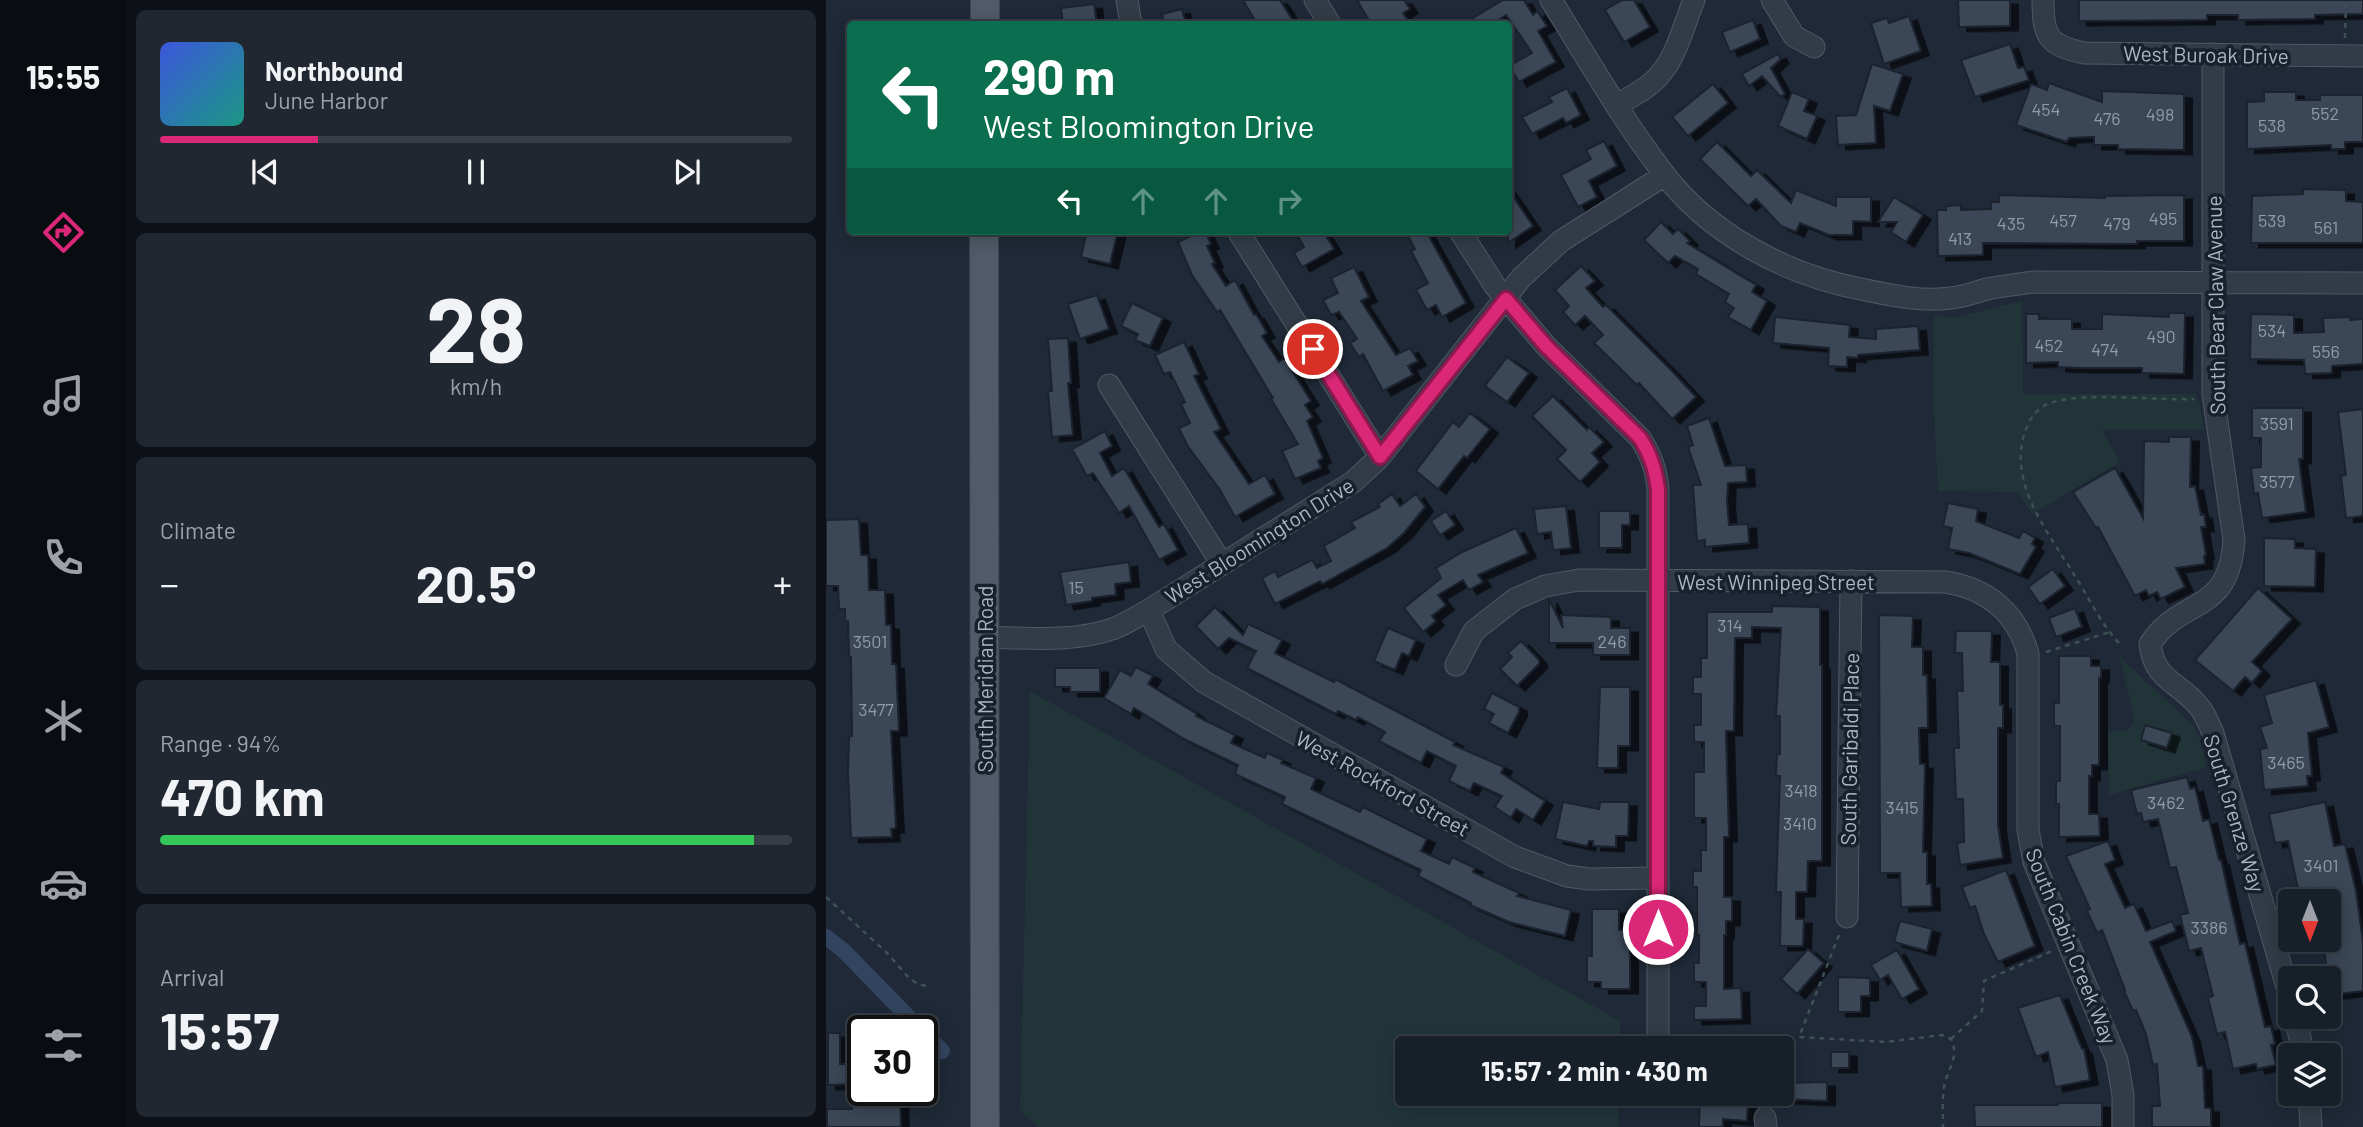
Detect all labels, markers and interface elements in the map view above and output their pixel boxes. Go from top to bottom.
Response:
street label: West Buroak Drive [2123,40,2289,68]
text: 290 m [983,46,1115,105]
icon: left [868,49,959,140]
text: Northbound [265,55,403,86]
text: 15:55 [26,57,100,95]
text: June Harbor [265,86,388,114]
house number: 454 [2031,98,2061,120]
house number: 552 [2311,102,2339,124]
house number: 498 [2146,103,2174,125]
text: West Bloomington Drive [983,106,1315,144]
house number: 476 [2093,107,2121,129]
house number: 538 [2258,114,2286,136]
icon: previous [246,153,284,191]
icon: pause [457,153,495,191]
icon: next [668,153,706,191]
icon: left [1051,182,1089,220]
icon: ahead [1124,182,1162,220]
icon: ahead [1197,182,1235,220]
icon: right [1270,182,1308,220]
street label: South Bear Claw Avenue [2201,195,2229,415]
house number: 495 [2149,207,2177,229]
icon: directions [39,208,88,257]
house number: 457 [2049,209,2077,231]
house number: 539 [2258,209,2286,231]
house number: 435 [1997,212,2025,234]
house number: 479 [2103,212,2131,234]
house number: 561 [2314,216,2338,238]
house number: 413 [1948,227,1972,249]
text: 28 [426,272,526,381]
pin [1283,319,1343,379]
house number: 534 [2258,319,2286,341]
house number: 490 [2146,325,2176,347]
icon: arrive [1294,330,1332,368]
house number: 452 [2035,334,2063,356]
house number: 474 [2091,338,2119,360]
house number: 556 [2312,340,2340,362]
icon: music [39,371,88,420]
text: km/h [450,372,502,400]
house number: 3591 [2260,412,2294,434]
house number: 3577 [2259,470,2295,492]
street label: West Bloomington Drive [1160,472,1358,608]
text: Climate [160,516,236,544]
icon: phone [39,533,88,582]
text: 20.5° [416,551,536,613]
text: − [160,560,179,606]
text: + [773,560,792,606]
street label: West Winnipeg Street [1677,569,1875,594]
house number: 15 [1068,576,1084,598]
street label: South Meridian Road [972,586,997,772]
house number: 314 [1717,614,1743,636]
house number: 3501 [853,630,887,652]
house number: 246 [1598,630,1626,652]
street label: South Garibaldi Place [1835,652,1863,846]
icon: climate [39,696,88,745]
house number: 3477 [858,698,894,720]
street label: West Rockford Street [1292,725,1474,841]
text: Range · 94% [160,729,281,757]
street label: South Grenze Way [2199,731,2271,895]
house number: 3465 [2267,751,2305,773]
text: 470 km [160,764,325,826]
house number: 3418 [1784,779,1818,801]
house number: 3462 [2147,791,2185,813]
house number: 3415 [1885,796,1919,818]
house number: 3410 [1783,812,1817,834]
street label: South Cabin Creek Way [2021,844,2123,1048]
house number: 3401 [2303,854,2339,876]
icon: car [39,859,88,908]
north arrow [2278,889,2342,952]
map controls [2278,889,2341,1106]
position arrow [1621,892,1695,966]
house number: 3386 [2190,916,2228,938]
text: Arrival [160,963,224,991]
button: search [2278,966,2341,1029]
text: 15:57 [160,998,279,1060]
speed limit sign: 30 [847,1015,938,1106]
icon: filters [39,1021,88,1070]
button: layers [2278,1043,2341,1106]
text: 15:57 · 2 min · 430 m [1481,1055,1708,1086]

